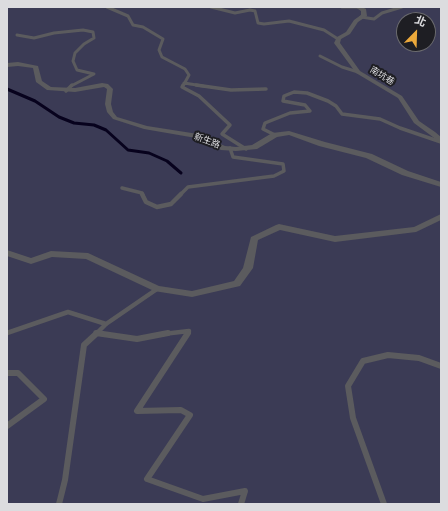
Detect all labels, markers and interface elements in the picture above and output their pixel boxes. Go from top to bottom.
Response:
north arrow [396,12,436,52]
text: 北 [413,13,428,30]
street label: 南坑巷 [368,64,396,88]
street label: 新生路 [192,131,222,151]

